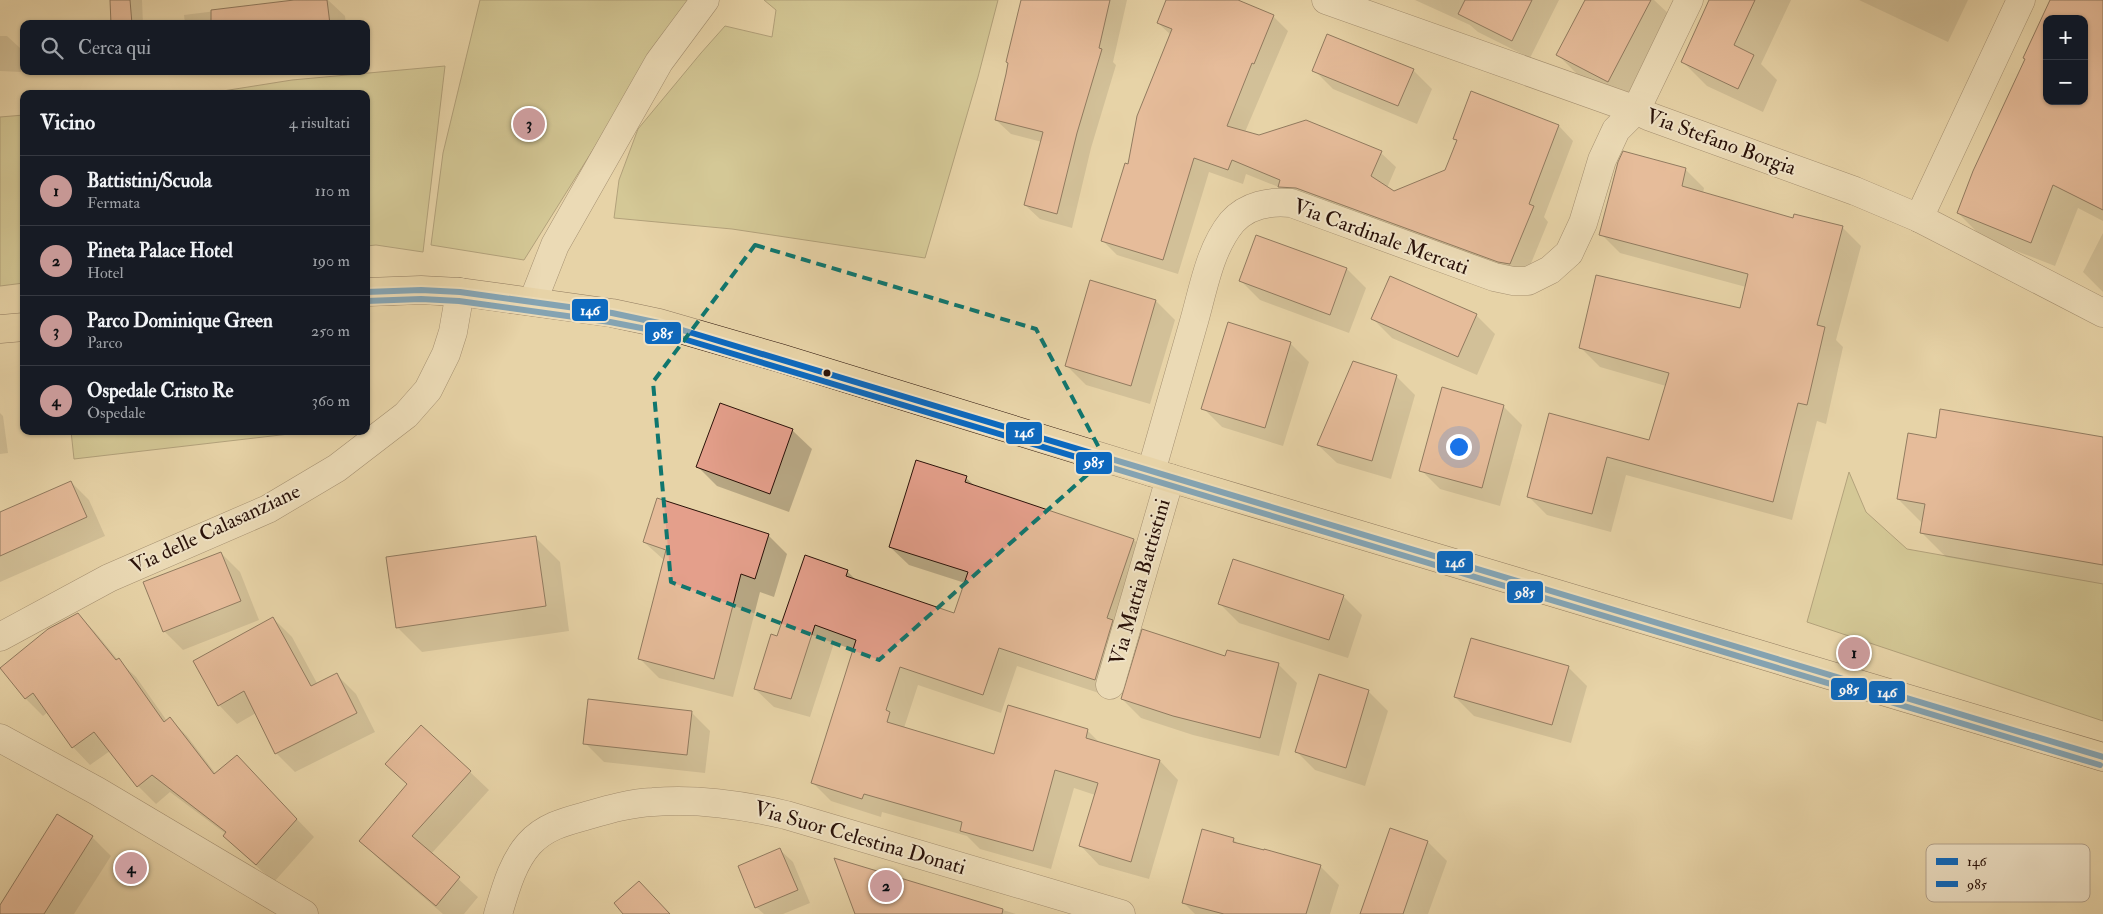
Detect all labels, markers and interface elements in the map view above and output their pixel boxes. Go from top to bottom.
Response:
map controls [2043,15,2088,105]
button: + [2043,15,2088,60]
search box [20,20,370,75]
icon: search [38,34,66,62]
text: Cerca qui [78,36,151,60]
button: − [2043,60,2088,105]
street label: Via Stefano Borgia [1642,102,1800,182]
pin: 3 [513,105,545,143]
text: Vicino [40,109,95,136]
text: 4 risultati [289,113,350,133]
text: Battistini/Scuola [87,169,212,193]
text: 1 [53,181,59,201]
text: 110 m [315,181,350,201]
text: Fermata [87,193,140,213]
street label: Via Cardinale Mercati [1289,193,1473,281]
text: Pineta Palace Hotel [87,239,233,263]
text: 2 [52,251,60,271]
text: 190 m [312,251,350,271]
text: Hotel [87,263,124,283]
line badge: 146 [571,298,609,322]
text: 146 [580,302,601,319]
text: Parco Dominique Green [87,309,273,333]
text: 3 [53,321,59,341]
text: 250 m [311,321,350,341]
line badge: 985 [644,321,682,345]
text: 985 [651,325,674,342]
text: Parco [87,333,123,353]
unlabelled marker [822,368,832,378]
text: Ospedale Cristo Re [87,379,233,403]
text: 4 [52,391,60,411]
text: 360 m [312,391,350,411]
text: Ospedale [87,403,145,423]
line badge: 146 [1005,421,1043,445]
text: 146 [1014,424,1035,441]
your location [1446,434,1472,460]
line badge: 985 [1075,451,1113,475]
text: 985 [1082,454,1105,471]
street label: Via delle Calasanziane [125,478,305,580]
street label: Via Mattia Battistini [1103,495,1177,668]
line badge: 146 [1436,550,1474,574]
text: 146 [1445,554,1466,571]
line badge: 985 [1506,580,1544,604]
text: 985 [1513,584,1536,601]
pin: 1 [1838,634,1870,672]
line badge: 985 [1830,677,1868,701]
line badge: 146 [1868,680,1906,704]
text: 985 [1837,681,1860,698]
text: 146 [1877,684,1898,701]
street label: Via Suor Celestina Donati [751,795,969,881]
legend [1926,844,2090,902]
pin: 4 [115,849,147,887]
text: 146 [1967,853,1988,870]
pin: 2 [870,867,902,905]
text: 985 [1966,876,1988,893]

